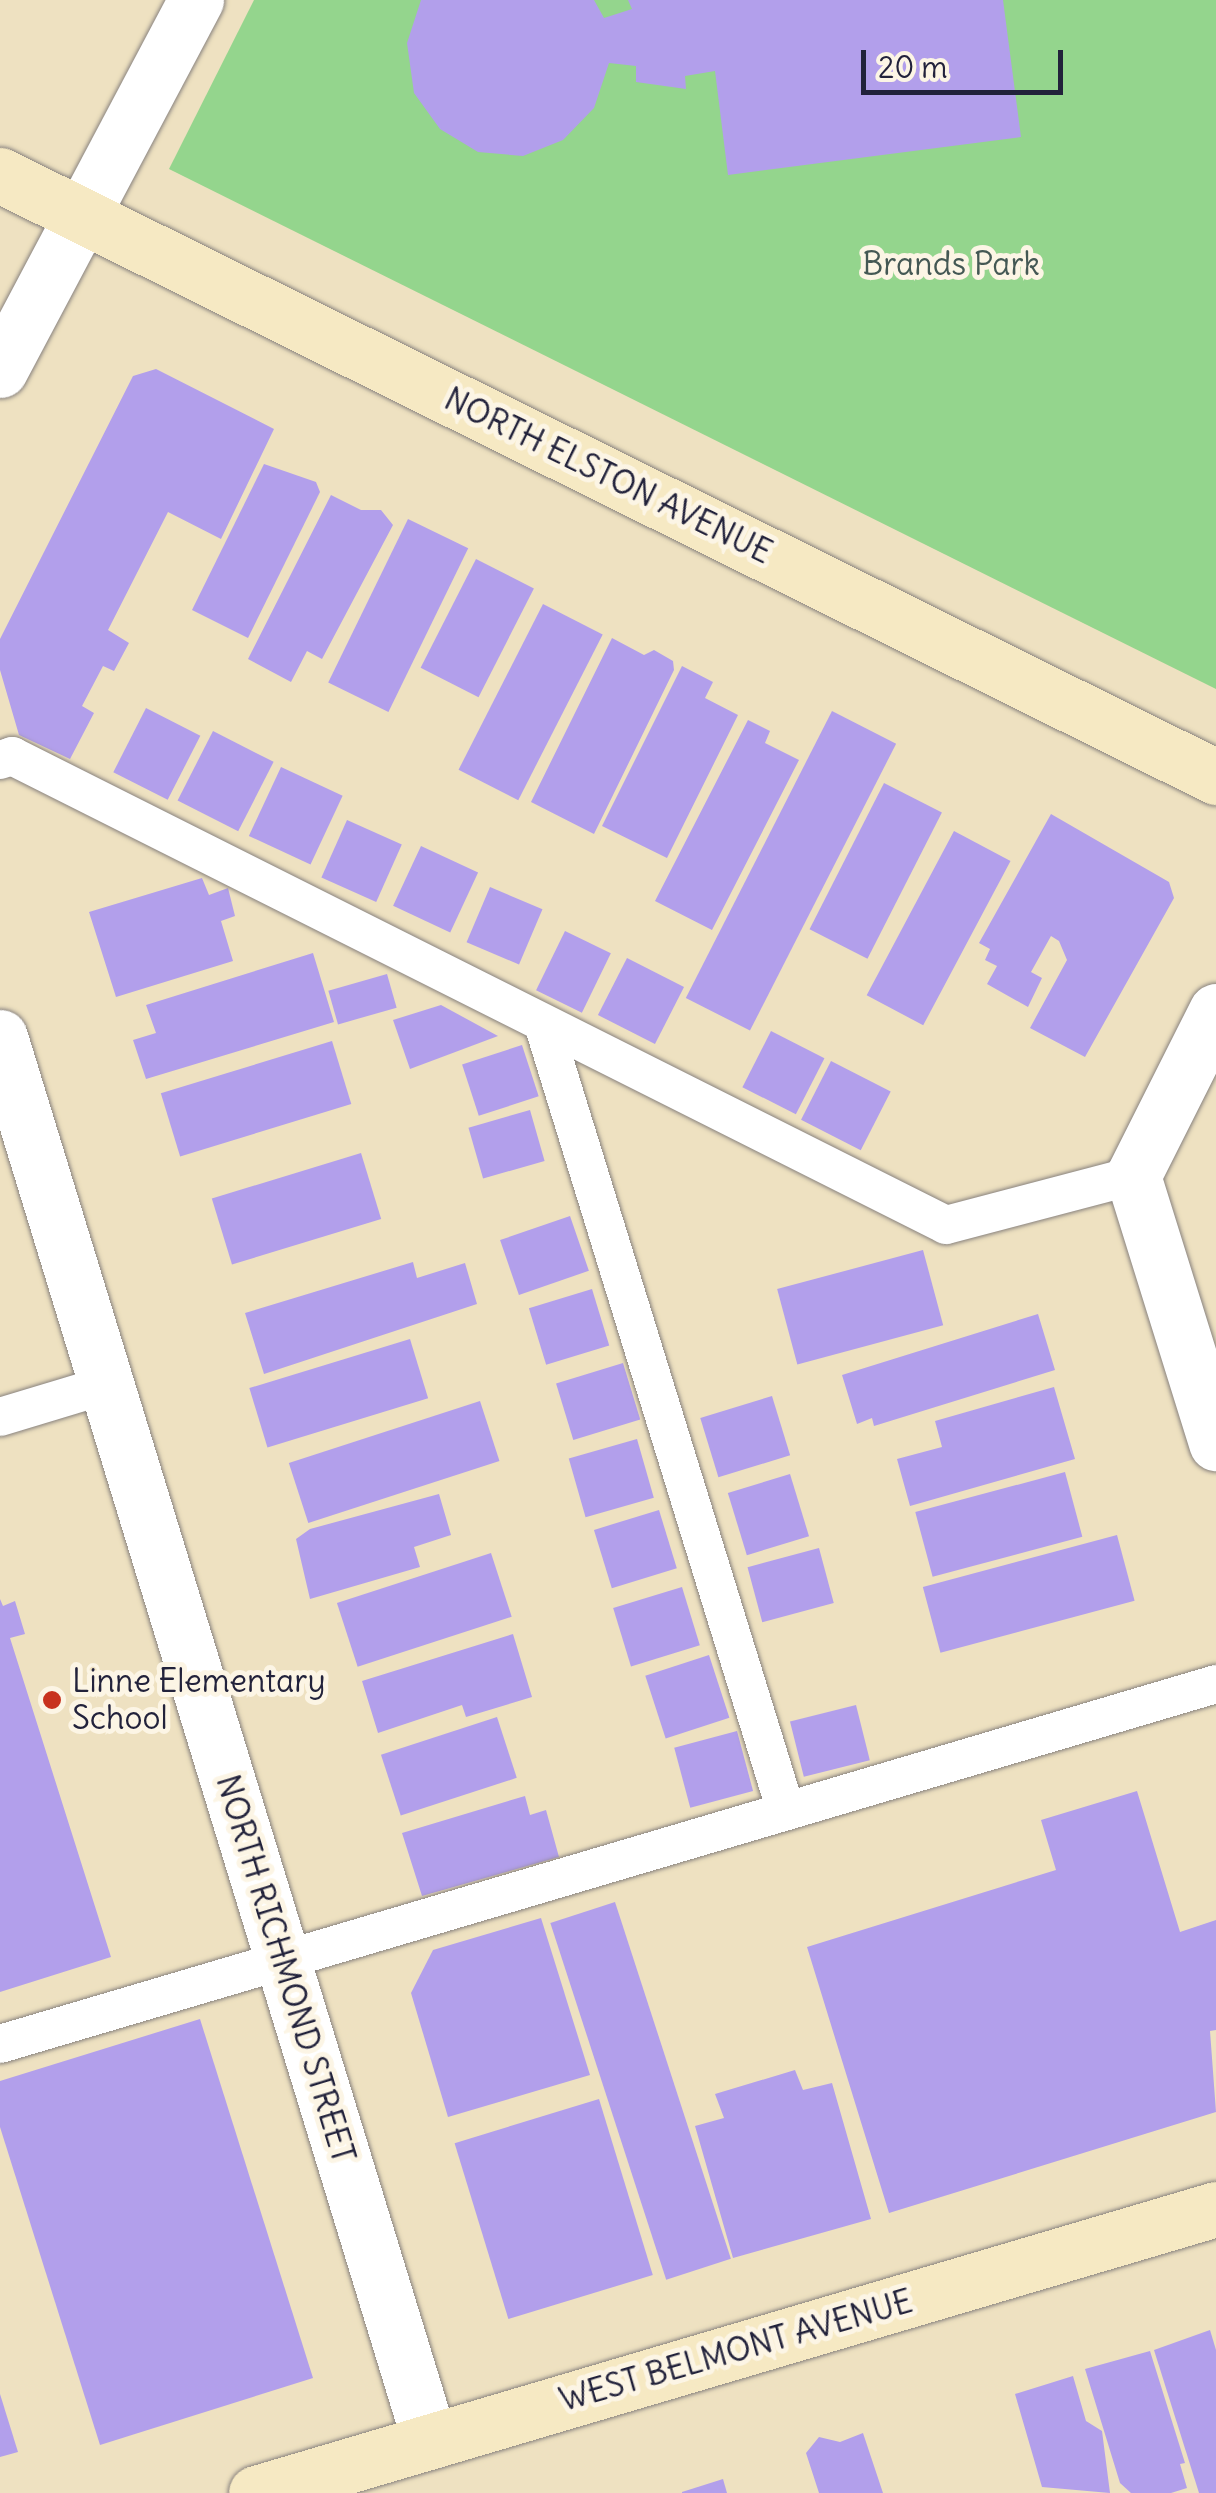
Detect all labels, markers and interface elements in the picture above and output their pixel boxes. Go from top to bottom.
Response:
scale bar [866,30,1068,92]
text: 20 m [878,48,948,86]
park label: Brands Park [862,245,1040,283]
street label: NORTH ELSTON AVENUE [438,380,778,572]
place label: Linne Elementary School [72,1663,326,1738]
marker: Linne Elementary School [41,1689,63,1711]
street label: NORTH RICHMOND STREET [208,1770,362,2168]
street label: WEST BELMONT AVENUE [555,2282,917,2420]

